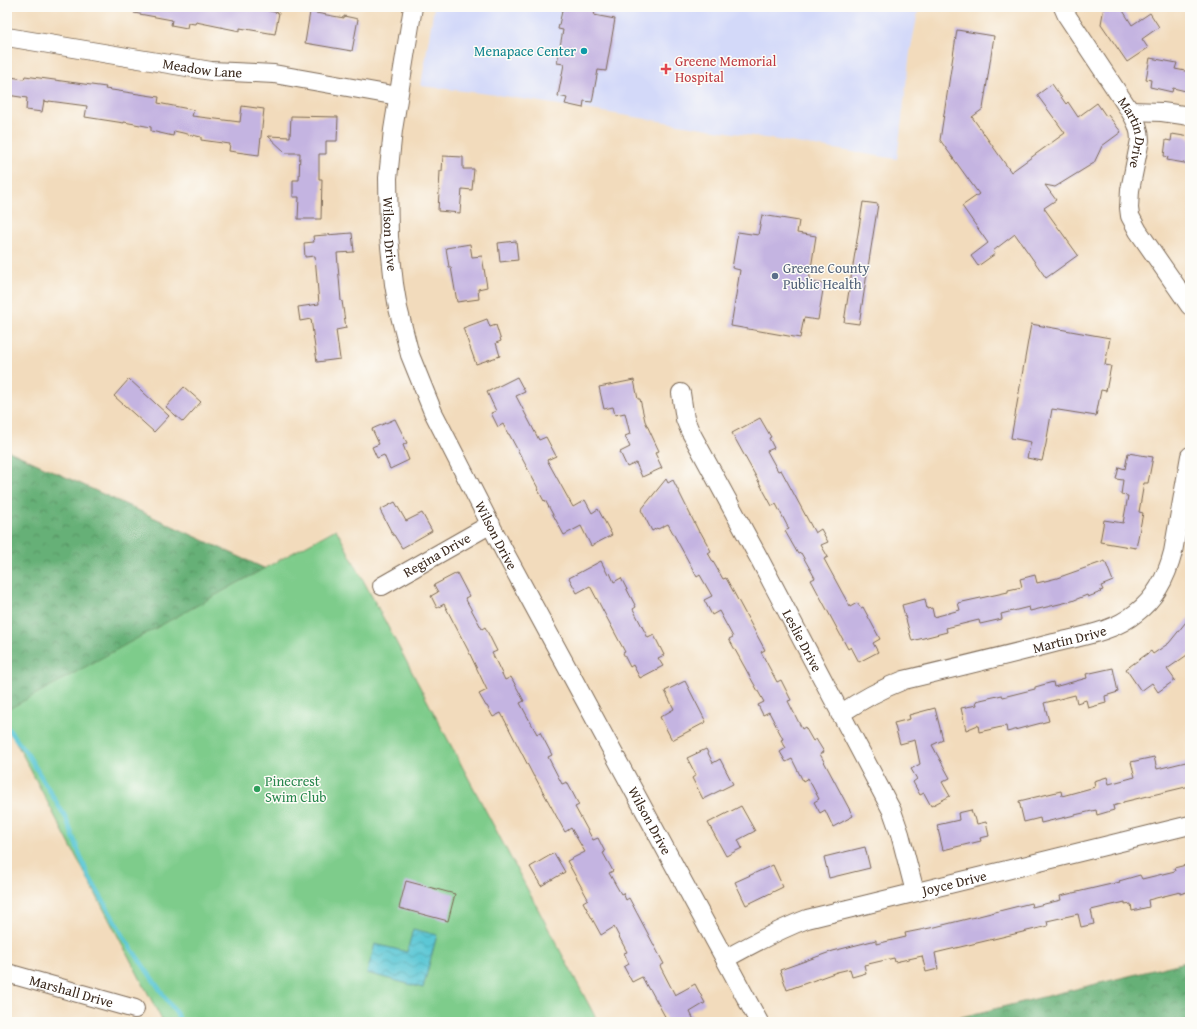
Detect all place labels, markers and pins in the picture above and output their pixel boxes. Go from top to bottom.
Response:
place label: Menapace Center [474,41,576,61]
marker: Menapace Center [579,46,589,56]
place label: Greene Memorial Hospital [675,51,776,87]
marker: Greene Memorial Hospital [660,63,672,75]
place label: Greene County Public Health [783,258,870,294]
marker: Greene County Public Health [770,271,780,281]
place label: Pinecrest Swim Club [265,771,327,807]
marker: Pinecrest Swim Club [252,784,262,794]

